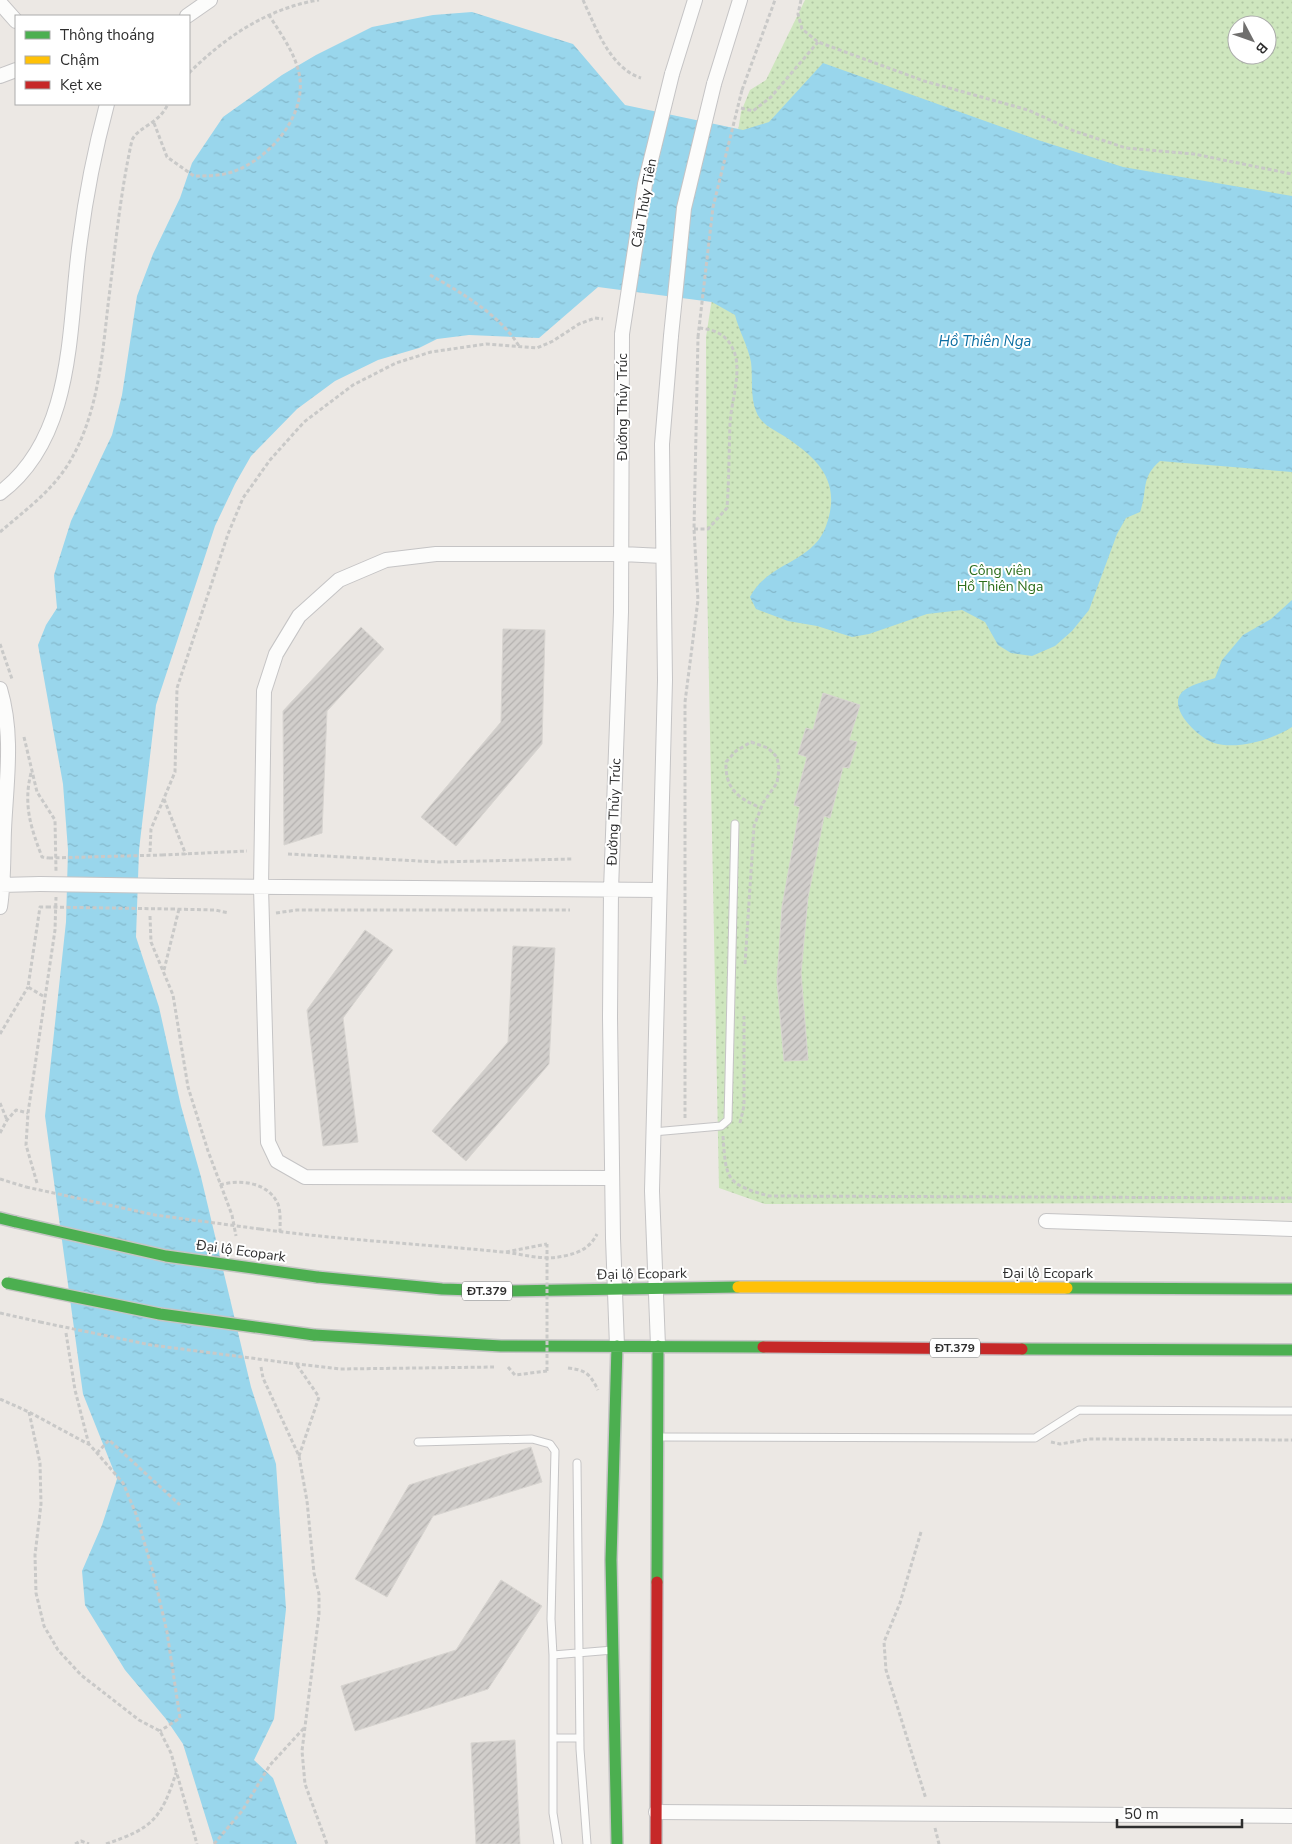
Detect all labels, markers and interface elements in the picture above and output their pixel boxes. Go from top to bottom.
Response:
legend [15,15,190,105]
north arrow [1227,15,1277,65]
text: Thông thoáng [60,25,154,45]
text: B [1251,38,1272,58]
text: Chậm [60,50,99,70]
text: Kẹt xe [60,75,102,95]
street label: Cầu Thủy Tiên [627,157,661,249]
water label: Hồ Thiên Nga [939,331,1031,351]
street label: Đường Thủy Trúc [613,353,632,462]
park label: Công viên Hồ Thiên Nga [957,561,1043,596]
street label: Đường Thủy Trúc [603,757,625,867]
street label: Đại lộ Ecopark [194,1235,288,1267]
street label: Đại lộ Ecopark [596,1264,688,1284]
street label: Đại lộ Ecopark [1002,1264,1094,1283]
road number: ĐT.379 [462,1282,512,1300]
road number: ĐT.379 [930,1339,980,1358]
scale bar [1117,1796,1242,1828]
text: 50 m [1124,1804,1159,1824]

